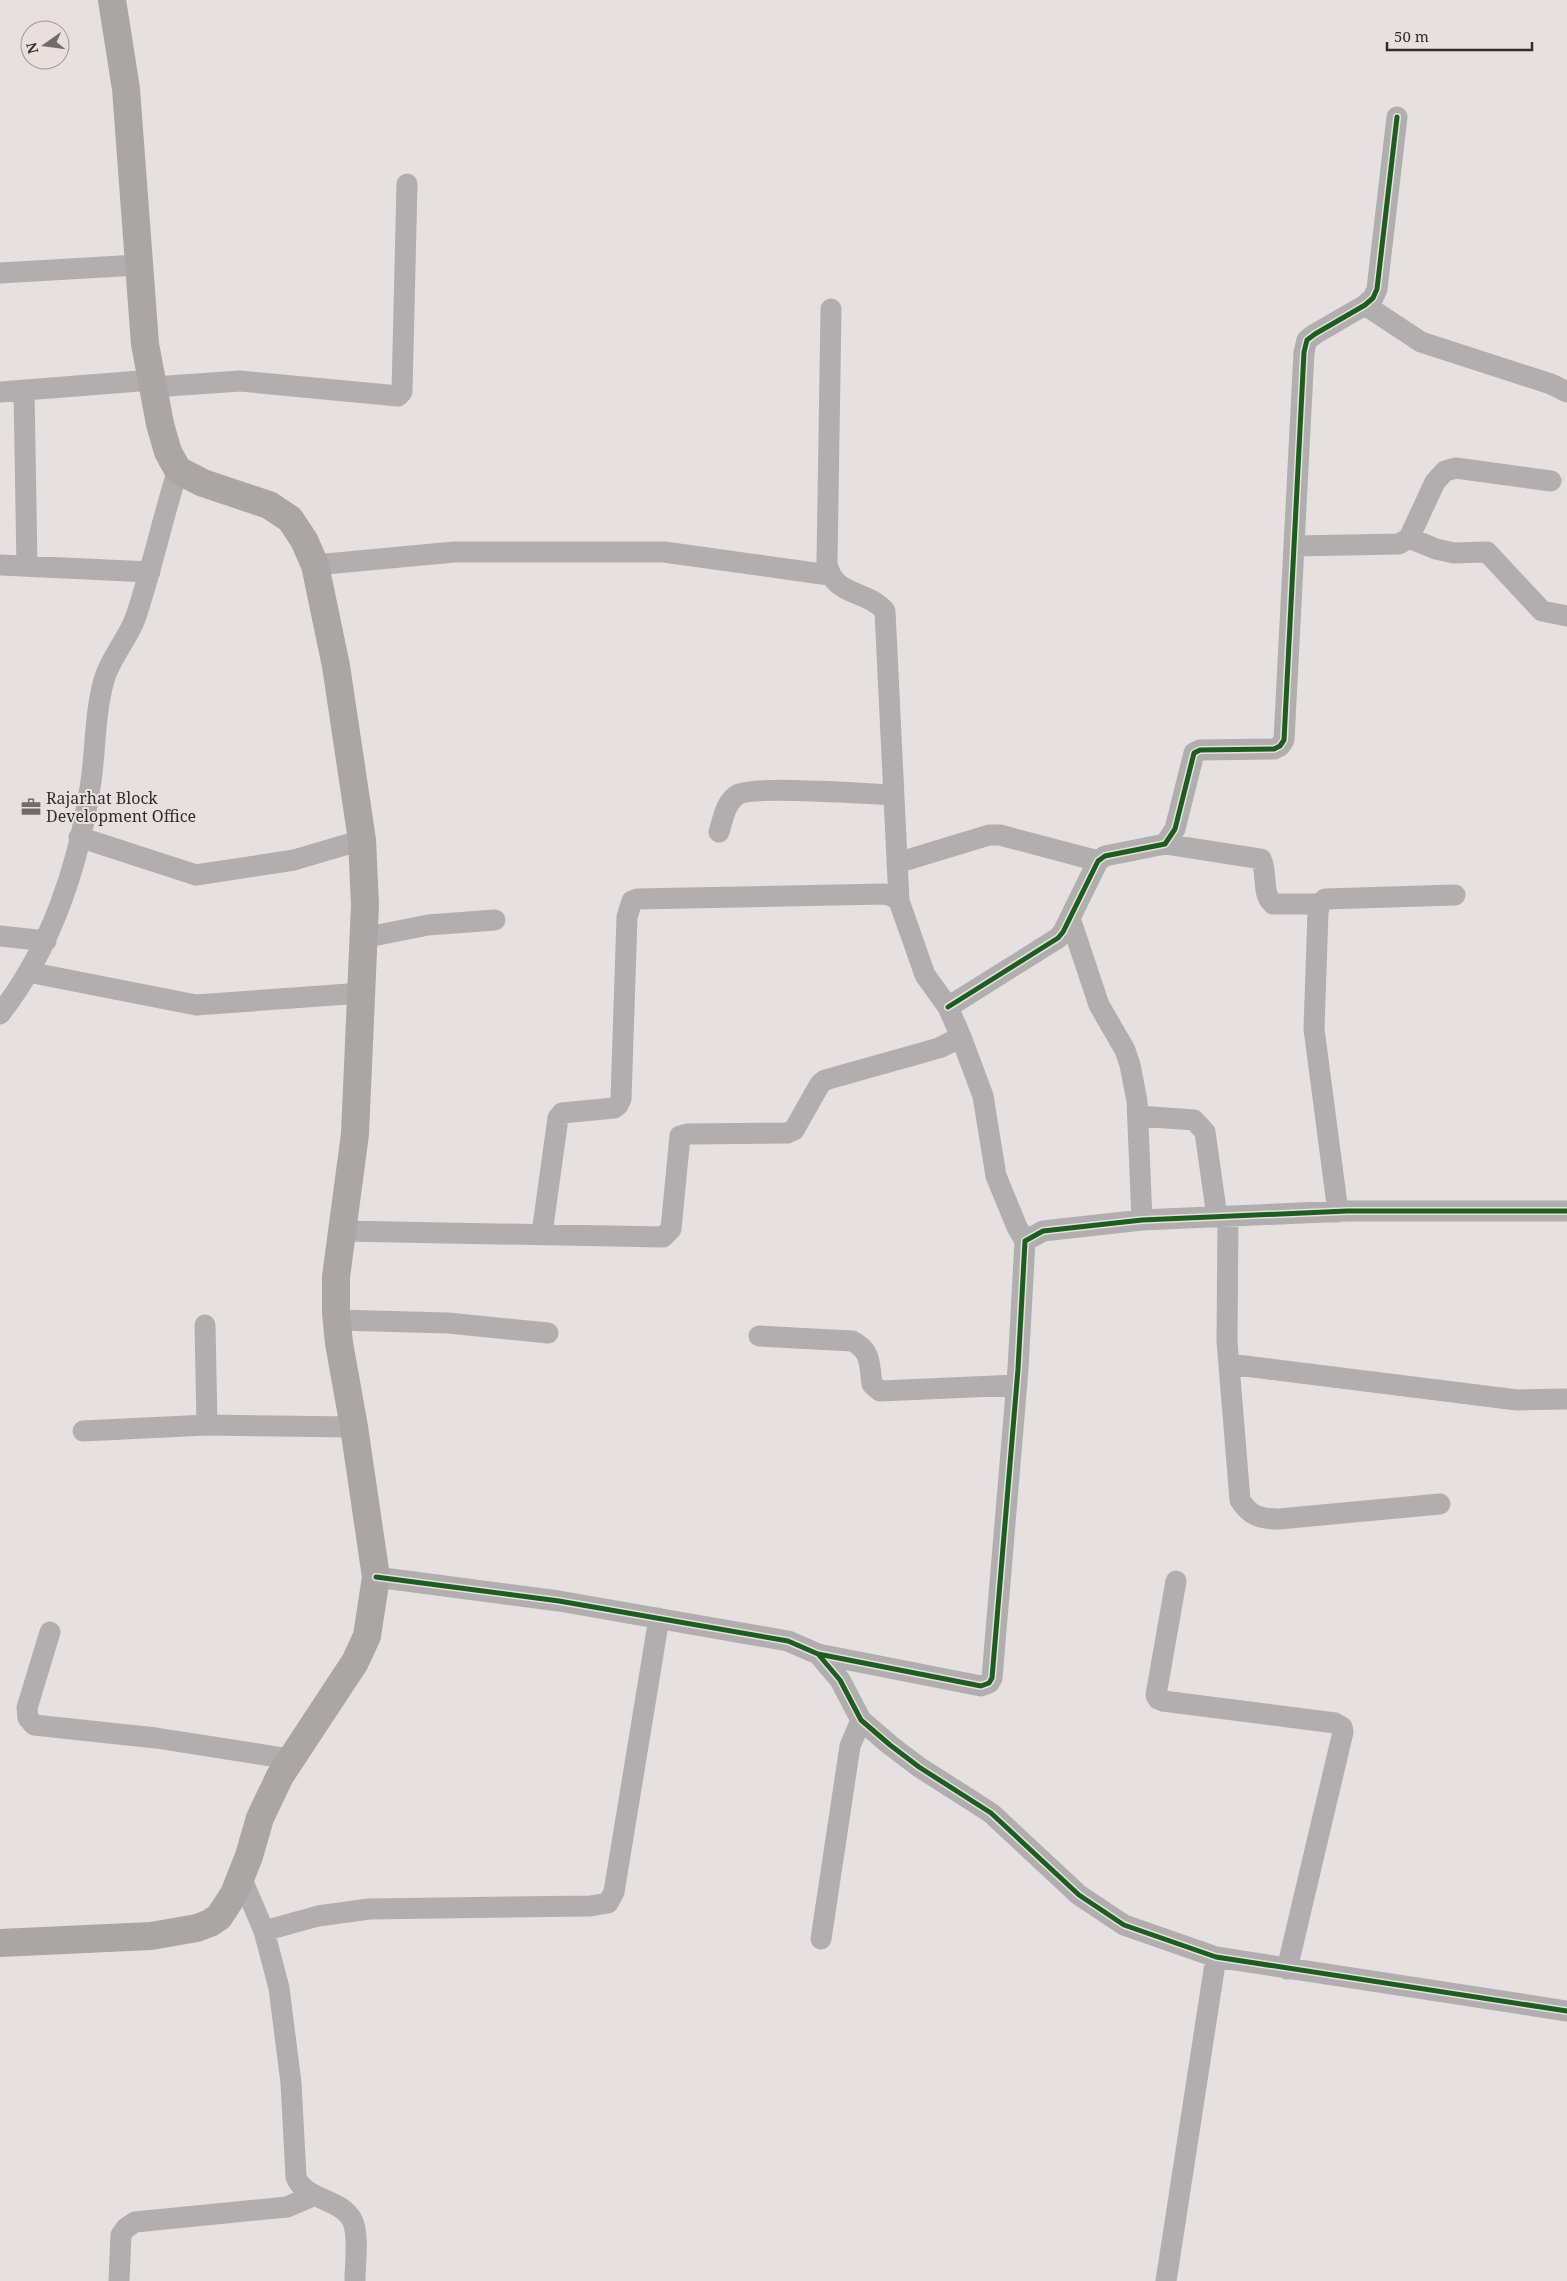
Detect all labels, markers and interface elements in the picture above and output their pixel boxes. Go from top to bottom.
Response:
north arrow [20,20,70,70]
scale bar [1387,20,1532,52]
text: 50 m [1394,26,1429,46]
text: N [21,41,42,56]
place label: Rajarhat Block Development Office [46,787,196,827]
office icon: Rajarhat Block Development Office [20,796,42,818]

